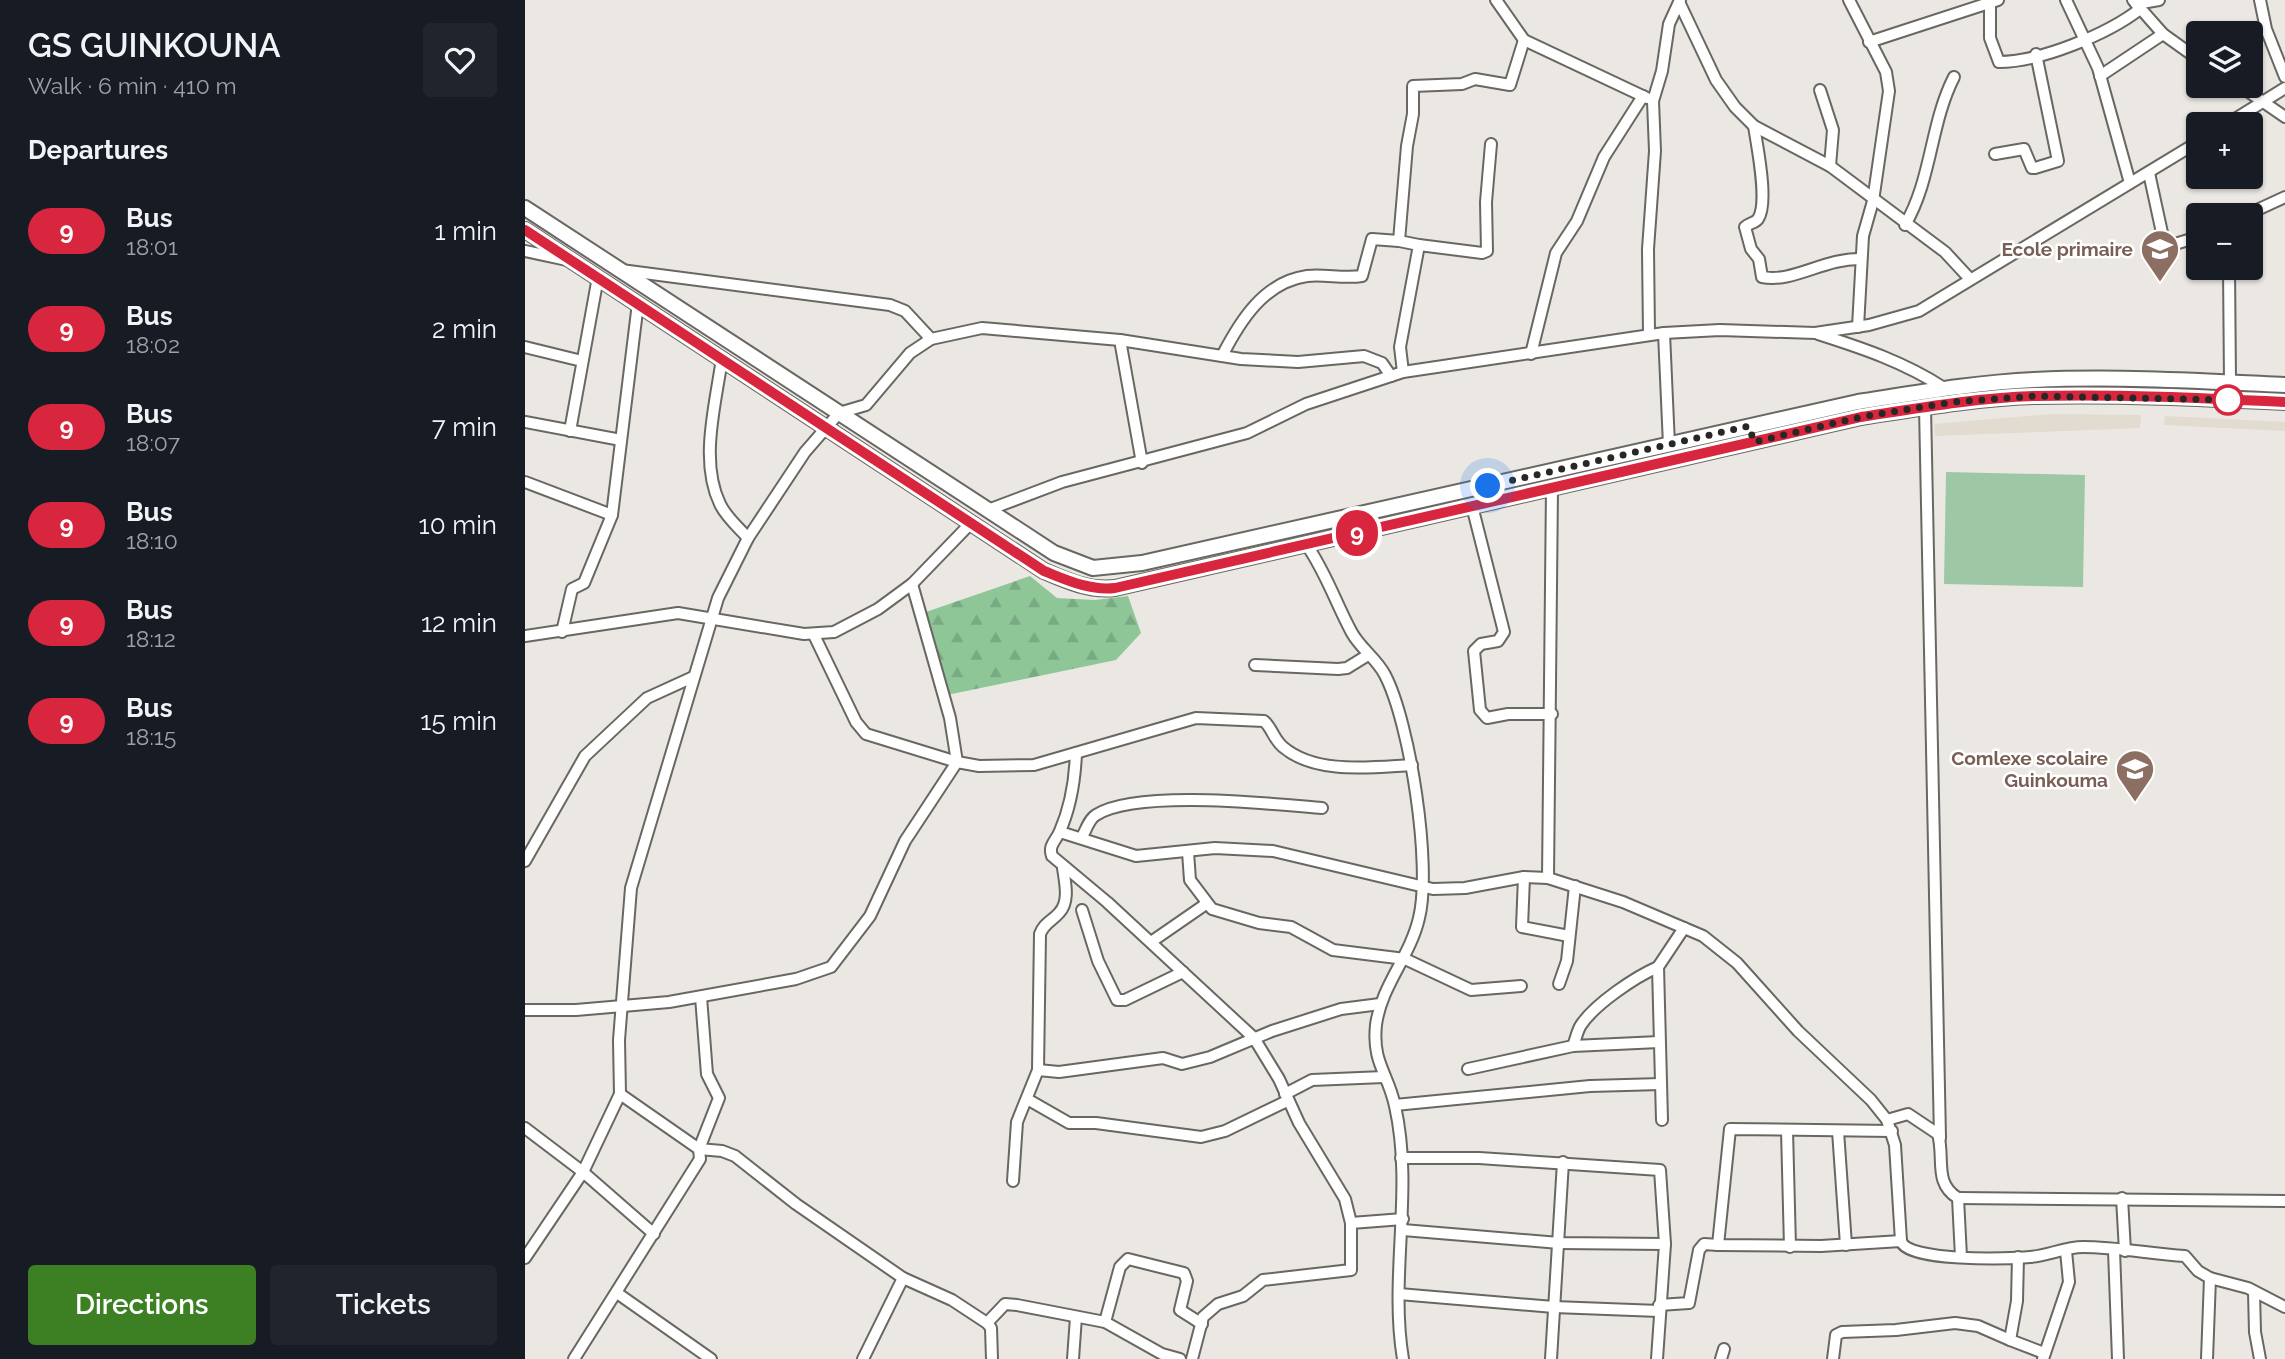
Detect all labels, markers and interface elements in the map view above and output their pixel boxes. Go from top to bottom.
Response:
map controls [2186,21,2263,280]
button: layers [2186,21,2263,98]
button: heart [423,23,497,97]
text: GS GUINKOUNA [28,26,281,65]
text: Walk · 6 min · 410 m [28,72,237,99]
button: + [2186,112,2263,189]
text: Departures [28,135,168,165]
text: Bus [126,203,173,233]
button: − [2186,203,2263,280]
text: 9 [59,216,74,245]
text: 1 min [435,216,497,246]
school or university icon: Ecole primaire [2139,228,2181,283]
text: 18:01 [126,233,178,260]
place label: Ecole primaire [2001,238,2133,260]
text: Bus [126,301,173,331]
text: 9 [59,314,74,343]
text: 2 min [432,314,497,344]
text: 18:02 [126,331,180,358]
unlabelled marker [2213,385,2243,415]
text: Bus [126,399,173,429]
text: 9 [59,412,74,441]
text: 7 min [432,412,497,442]
text: 18:07 [126,429,180,456]
your location [1470,468,1505,503]
text: Bus [126,497,173,527]
text: 9 [59,510,74,539]
text: 10 min [419,510,497,540]
line badge: 9 [1334,510,1380,556]
text: 9 [1350,518,1364,547]
text: 18:10 [126,527,178,554]
text: Bus [126,595,173,625]
text: 9 [59,608,74,637]
text: 12 min [421,608,497,638]
text: 18:12 [126,625,176,652]
text: Bus [126,693,173,723]
text: 9 [59,706,74,735]
text: 15 min [420,706,497,736]
text: 18:15 [126,723,176,750]
place label: Comlexe scolaire Guinkouma [1951,747,2108,791]
school or university icon: Comlexe scolaire Guinkouma [2114,748,2156,803]
button: Directions [28,1265,256,1345]
button: Tickets [270,1265,497,1345]

